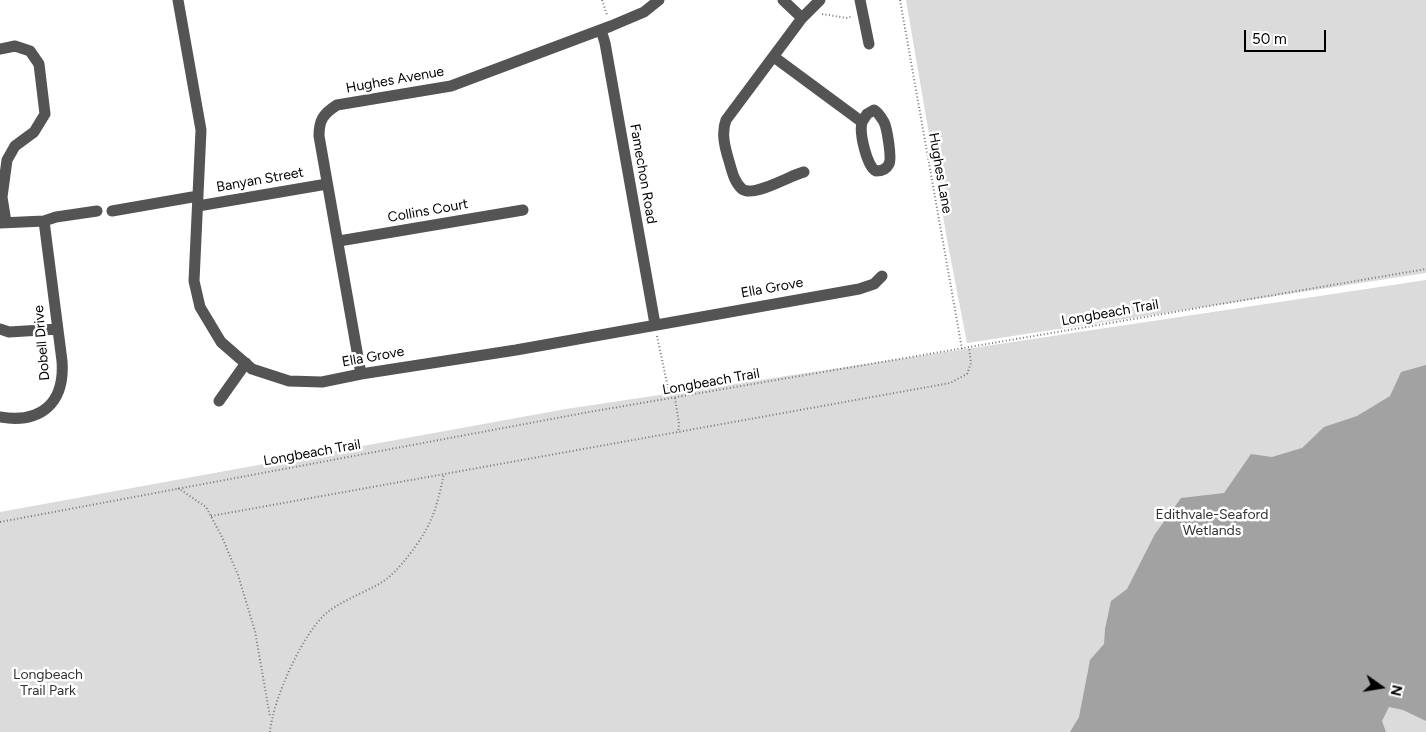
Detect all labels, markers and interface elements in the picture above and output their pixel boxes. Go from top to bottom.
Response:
scale bar [1246,20,1328,52]
text: 50 m [1252,30,1287,48]
street label: Hughes Avenue [345,63,445,97]
street label: Famechon Road [626,123,660,225]
street label: Hughes Lane [925,131,955,215]
street label: Banyan Street [215,164,305,196]
street label: Collins Court [386,196,470,226]
street label: Ella Grove [739,274,805,302]
street label: Longbeach Trail [1060,296,1160,330]
street label: Dobell Drive [30,305,54,381]
street label: Ella Grove [340,343,406,371]
street label: Longbeach Trail [661,365,761,399]
street label: Longbeach Trail [262,436,362,470]
park label: Edithvale-Seaford Wetlands [1155,507,1269,540]
north arrow [1356,662,1406,712]
park label: Longbeach Trail Park [13,667,83,700]
text: N [1387,683,1406,698]

